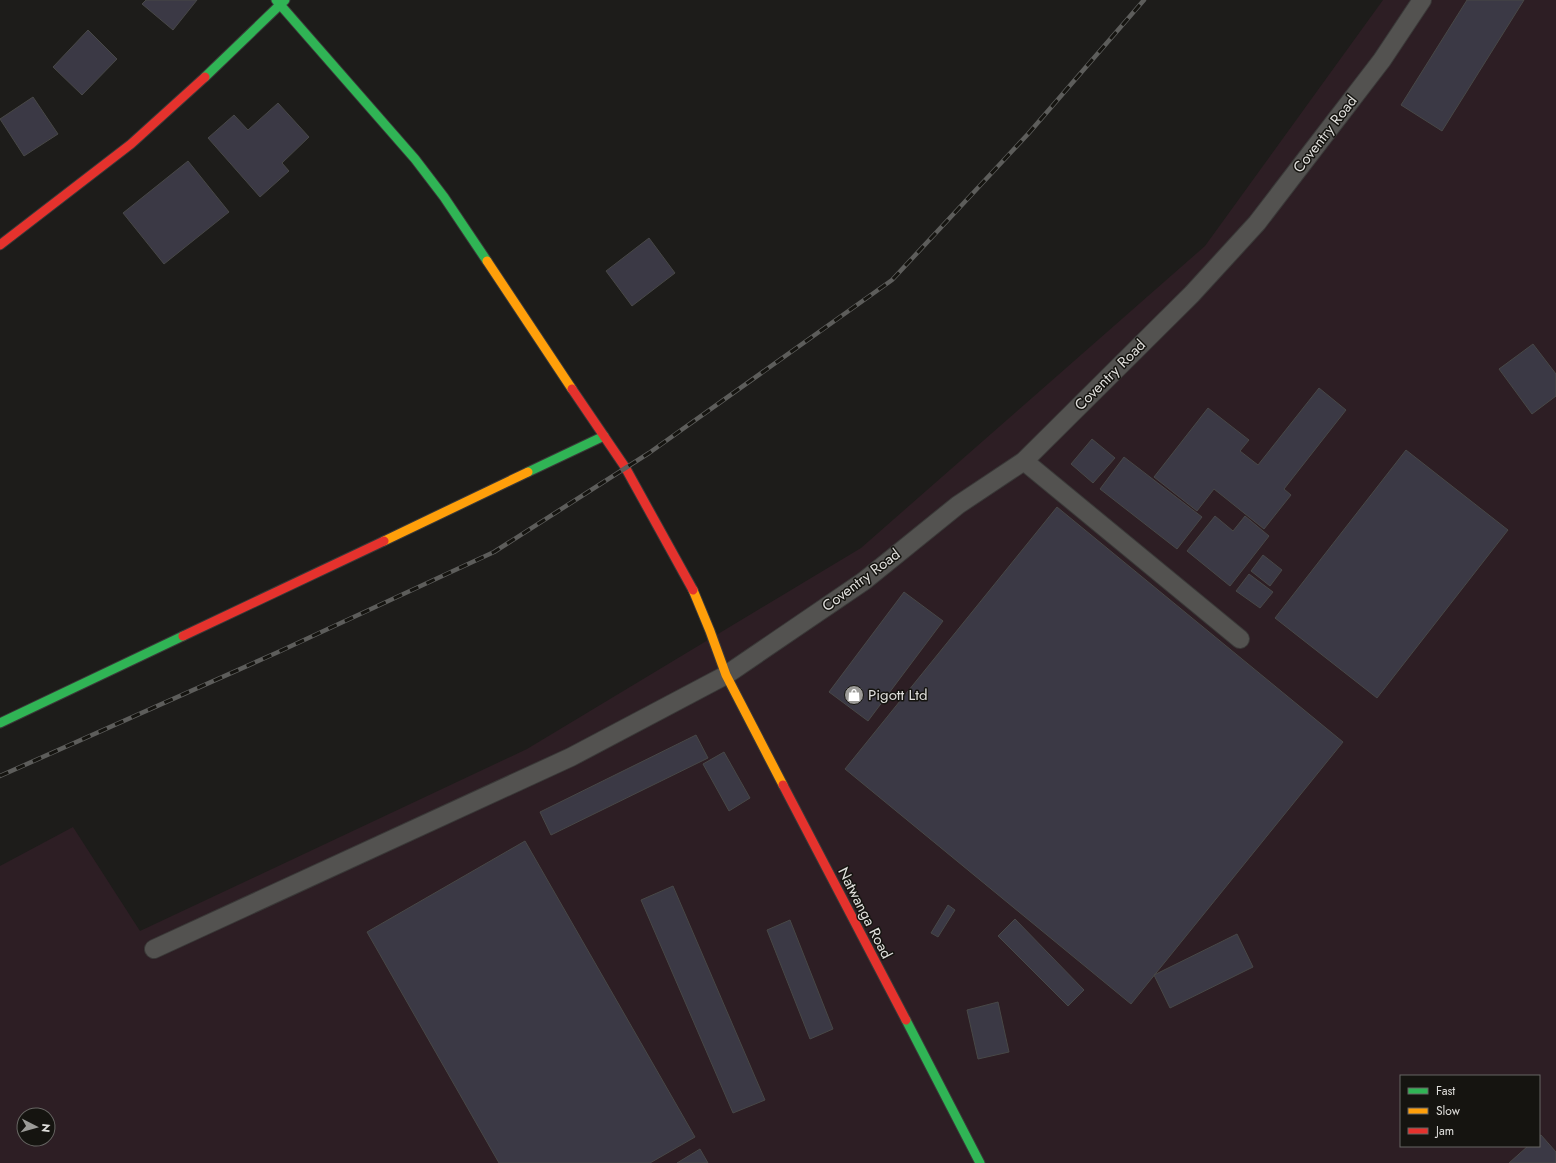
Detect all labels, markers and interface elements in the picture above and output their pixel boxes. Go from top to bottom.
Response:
street label: Coventry Road [1288,91,1362,177]
street label: Coventry Road [1069,334,1151,416]
street label: Coventry Road [817,543,905,617]
shop icon: Pigott Ltd [843,684,865,706]
place label: Pigott Ltd [868,684,927,706]
street label: Natwanga Road [832,863,898,963]
legend [1400,1075,1540,1147]
text: Fast [1436,1082,1455,1100]
text: Slow [1436,1102,1461,1120]
north arrow [16,1107,56,1147]
text: Jam [1434,1122,1454,1140]
text: N [38,1123,54,1133]

